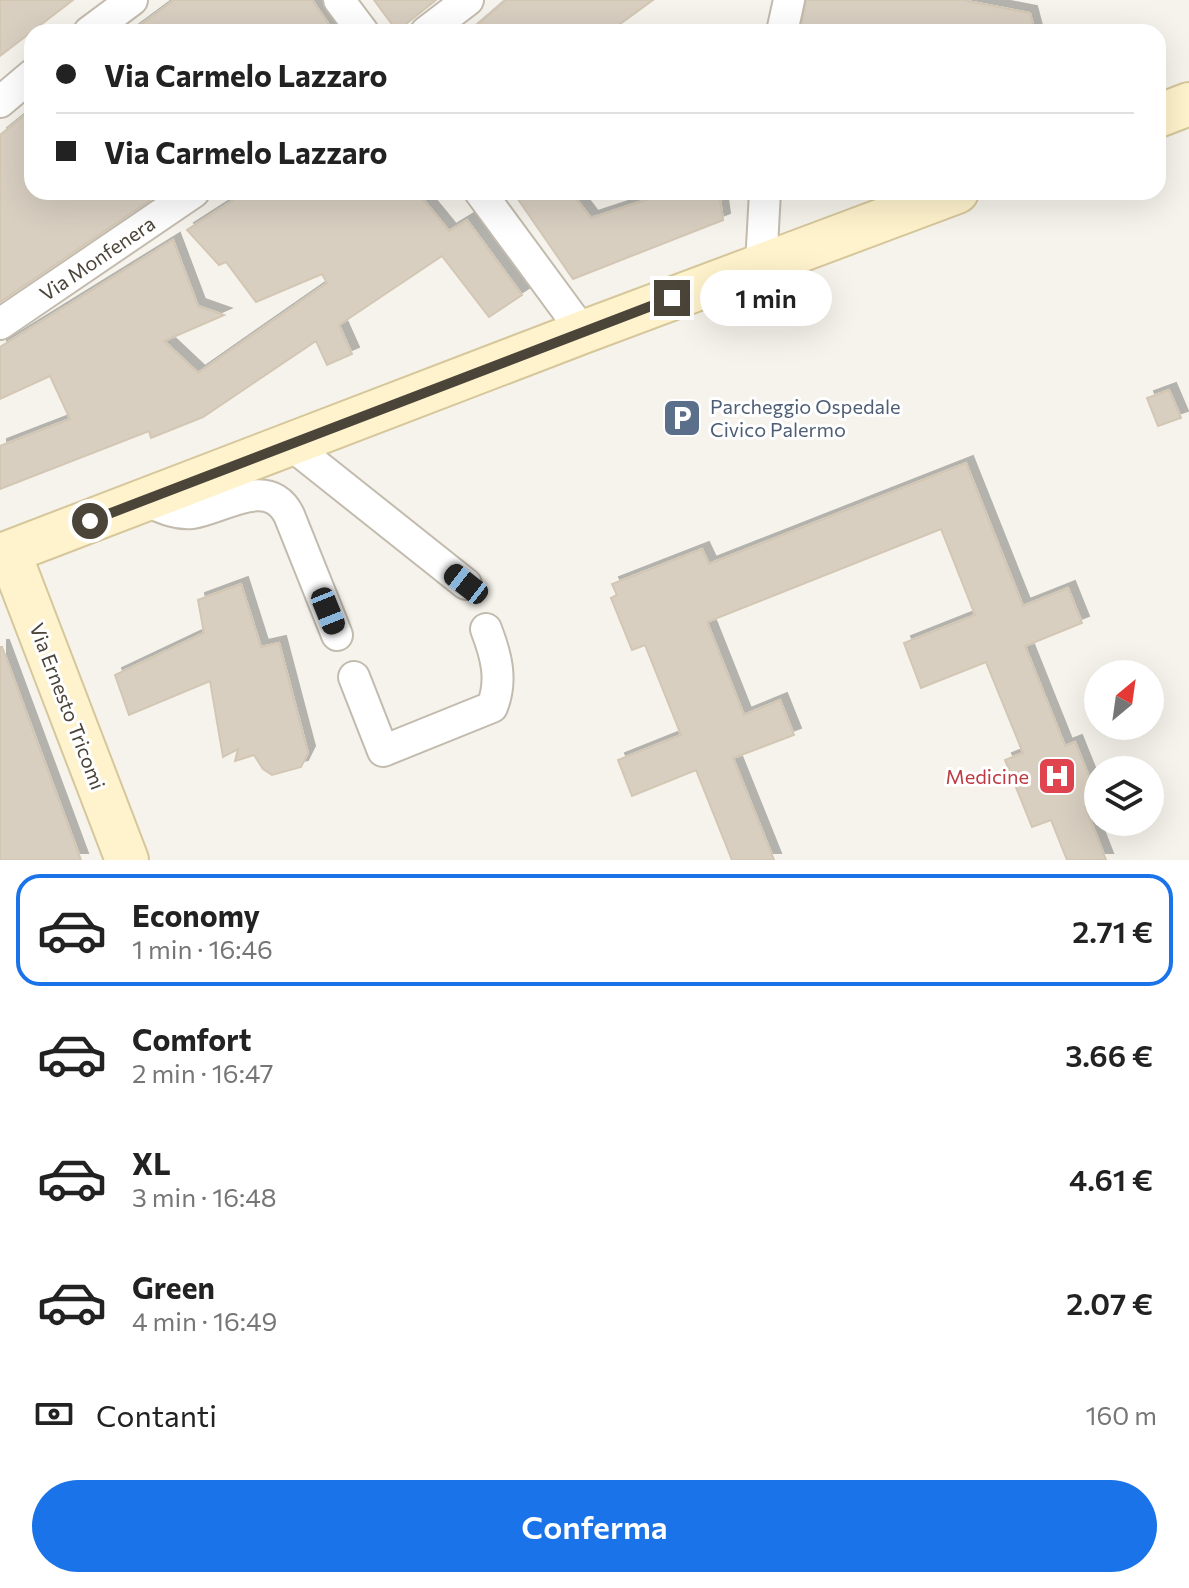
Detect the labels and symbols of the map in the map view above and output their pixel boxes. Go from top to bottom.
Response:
street label: Via Monfenera [35,211,159,305]
callout: 1 min [700,270,832,326]
route end [654,280,690,316]
place label: Parcheggio Ospedale Civico Palermo [710,394,901,441]
parking icon: Parcheggio Ospedale Civico Palermo [661,397,703,439]
route start [72,503,108,539]
car [440,560,492,608]
car [308,584,348,638]
street label: Via Ernesto Tricomi [25,619,111,793]
north arrow [1084,660,1164,740]
hospital icon: Medicine [1036,755,1078,797]
place label: Medicine [946,764,1029,788]

